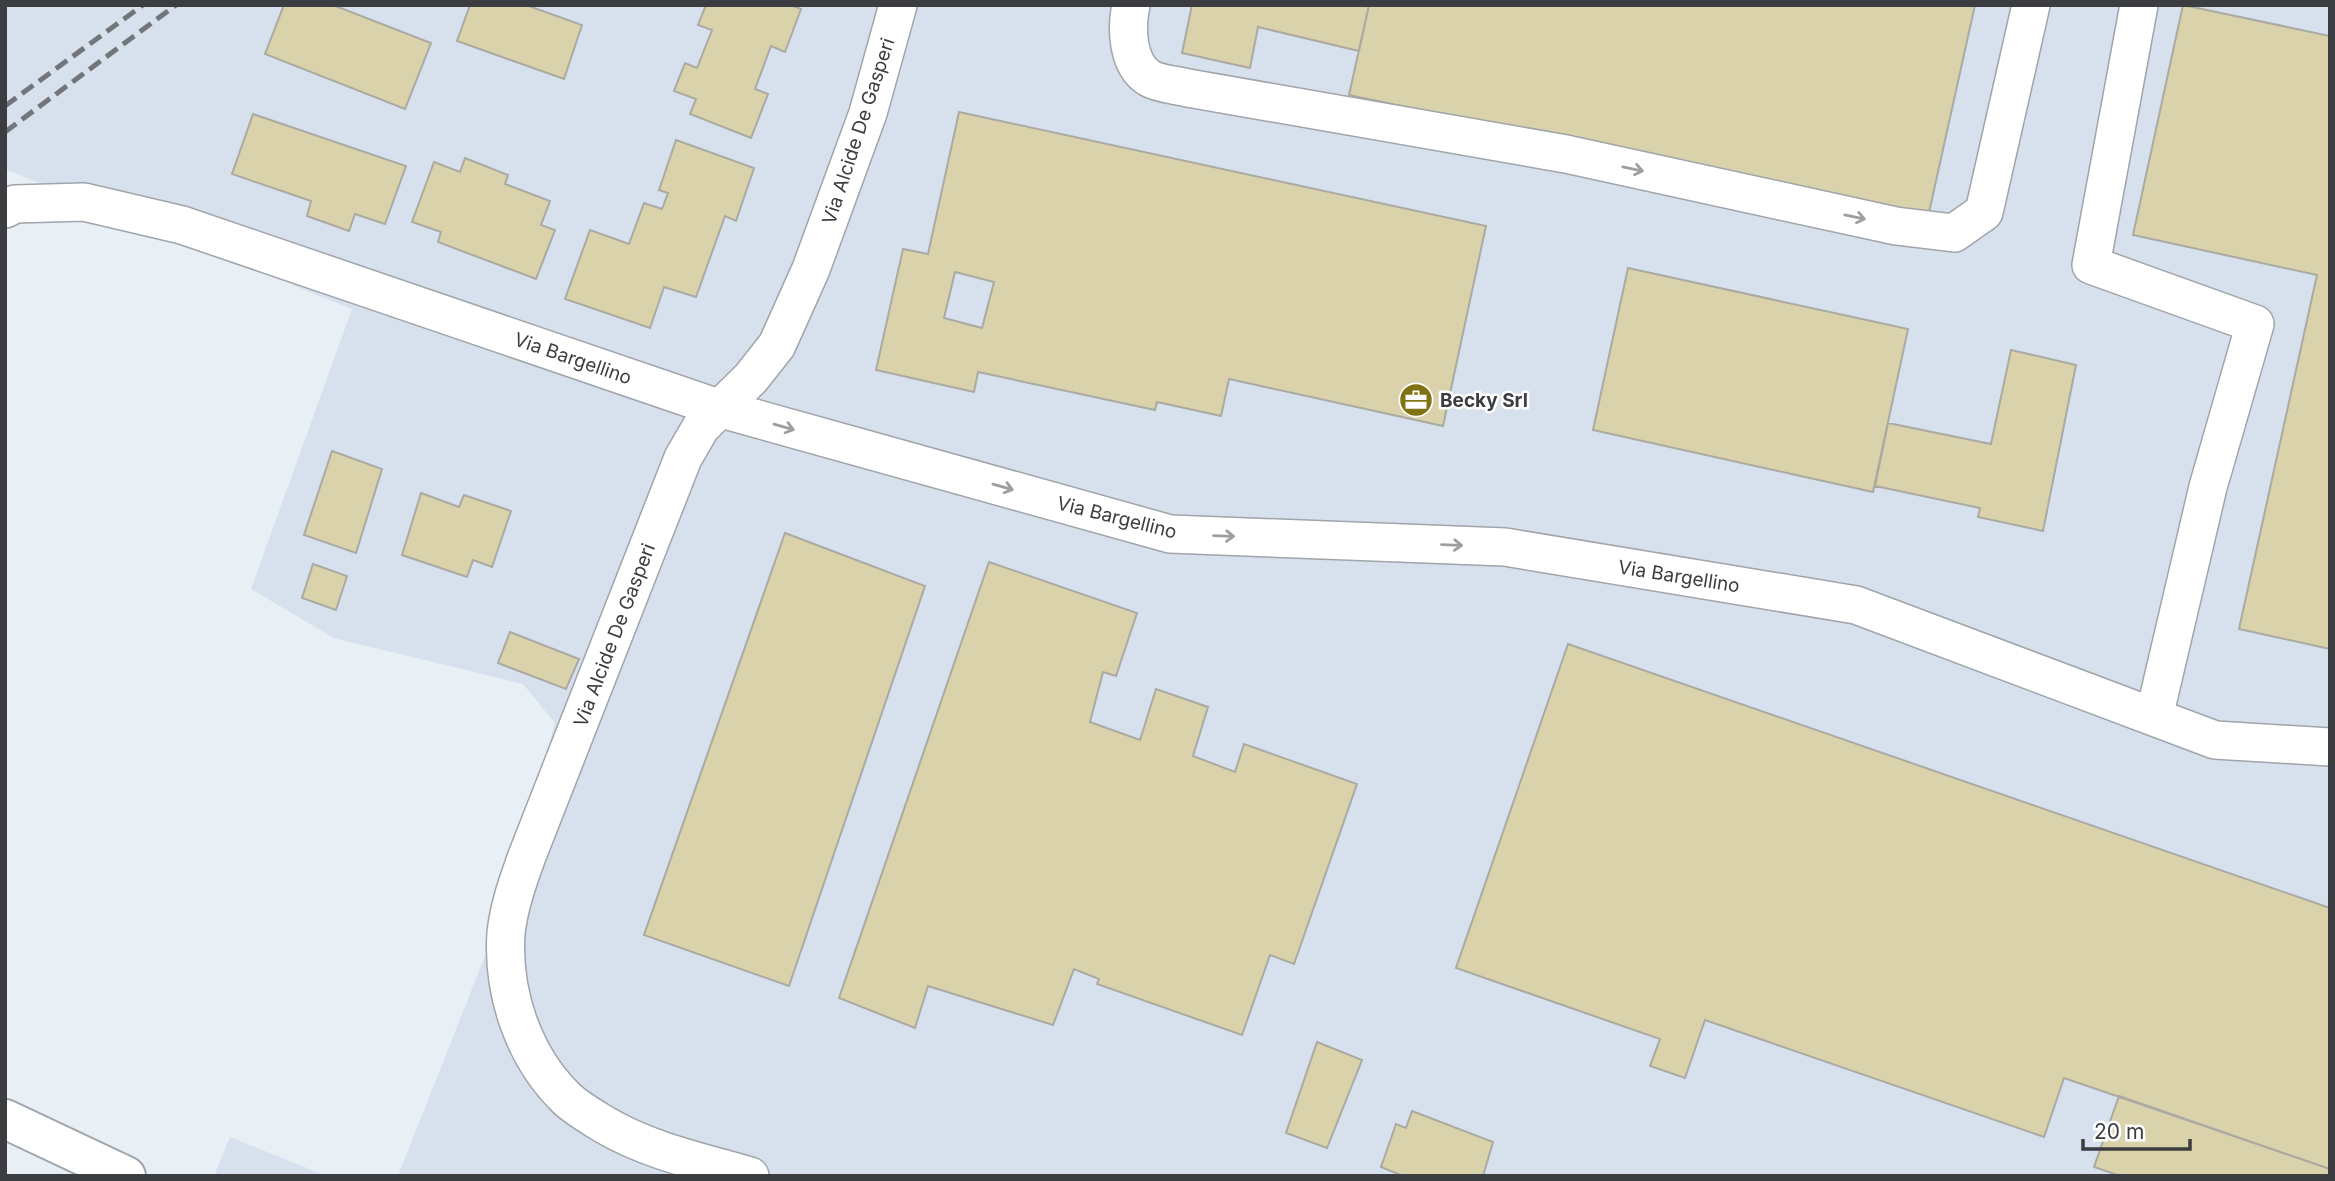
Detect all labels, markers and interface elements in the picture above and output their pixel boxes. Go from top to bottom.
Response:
street label: Via Alcide De Gasperi [817,35,899,227]
one-way arrow [1621,162,1644,176]
one-way arrow [1843,210,1866,224]
street label: Via Bargellino [511,328,635,389]
office icon: Becky Srl [1397,381,1435,419]
place label: Becky Srl [1440,389,1528,412]
one-way arrow [773,421,795,434]
one-way arrow [992,482,1014,495]
street label: Via Bargellino [1055,491,1179,544]
one-way arrow [1213,529,1236,542]
one-way arrow [1440,539,1463,552]
street label: Via Alcide De Gasperi [569,540,660,730]
street label: Via Bargellino [1616,556,1741,597]
scale bar [2083,1108,2190,1152]
text: 20 m [2094,1119,2144,1144]

